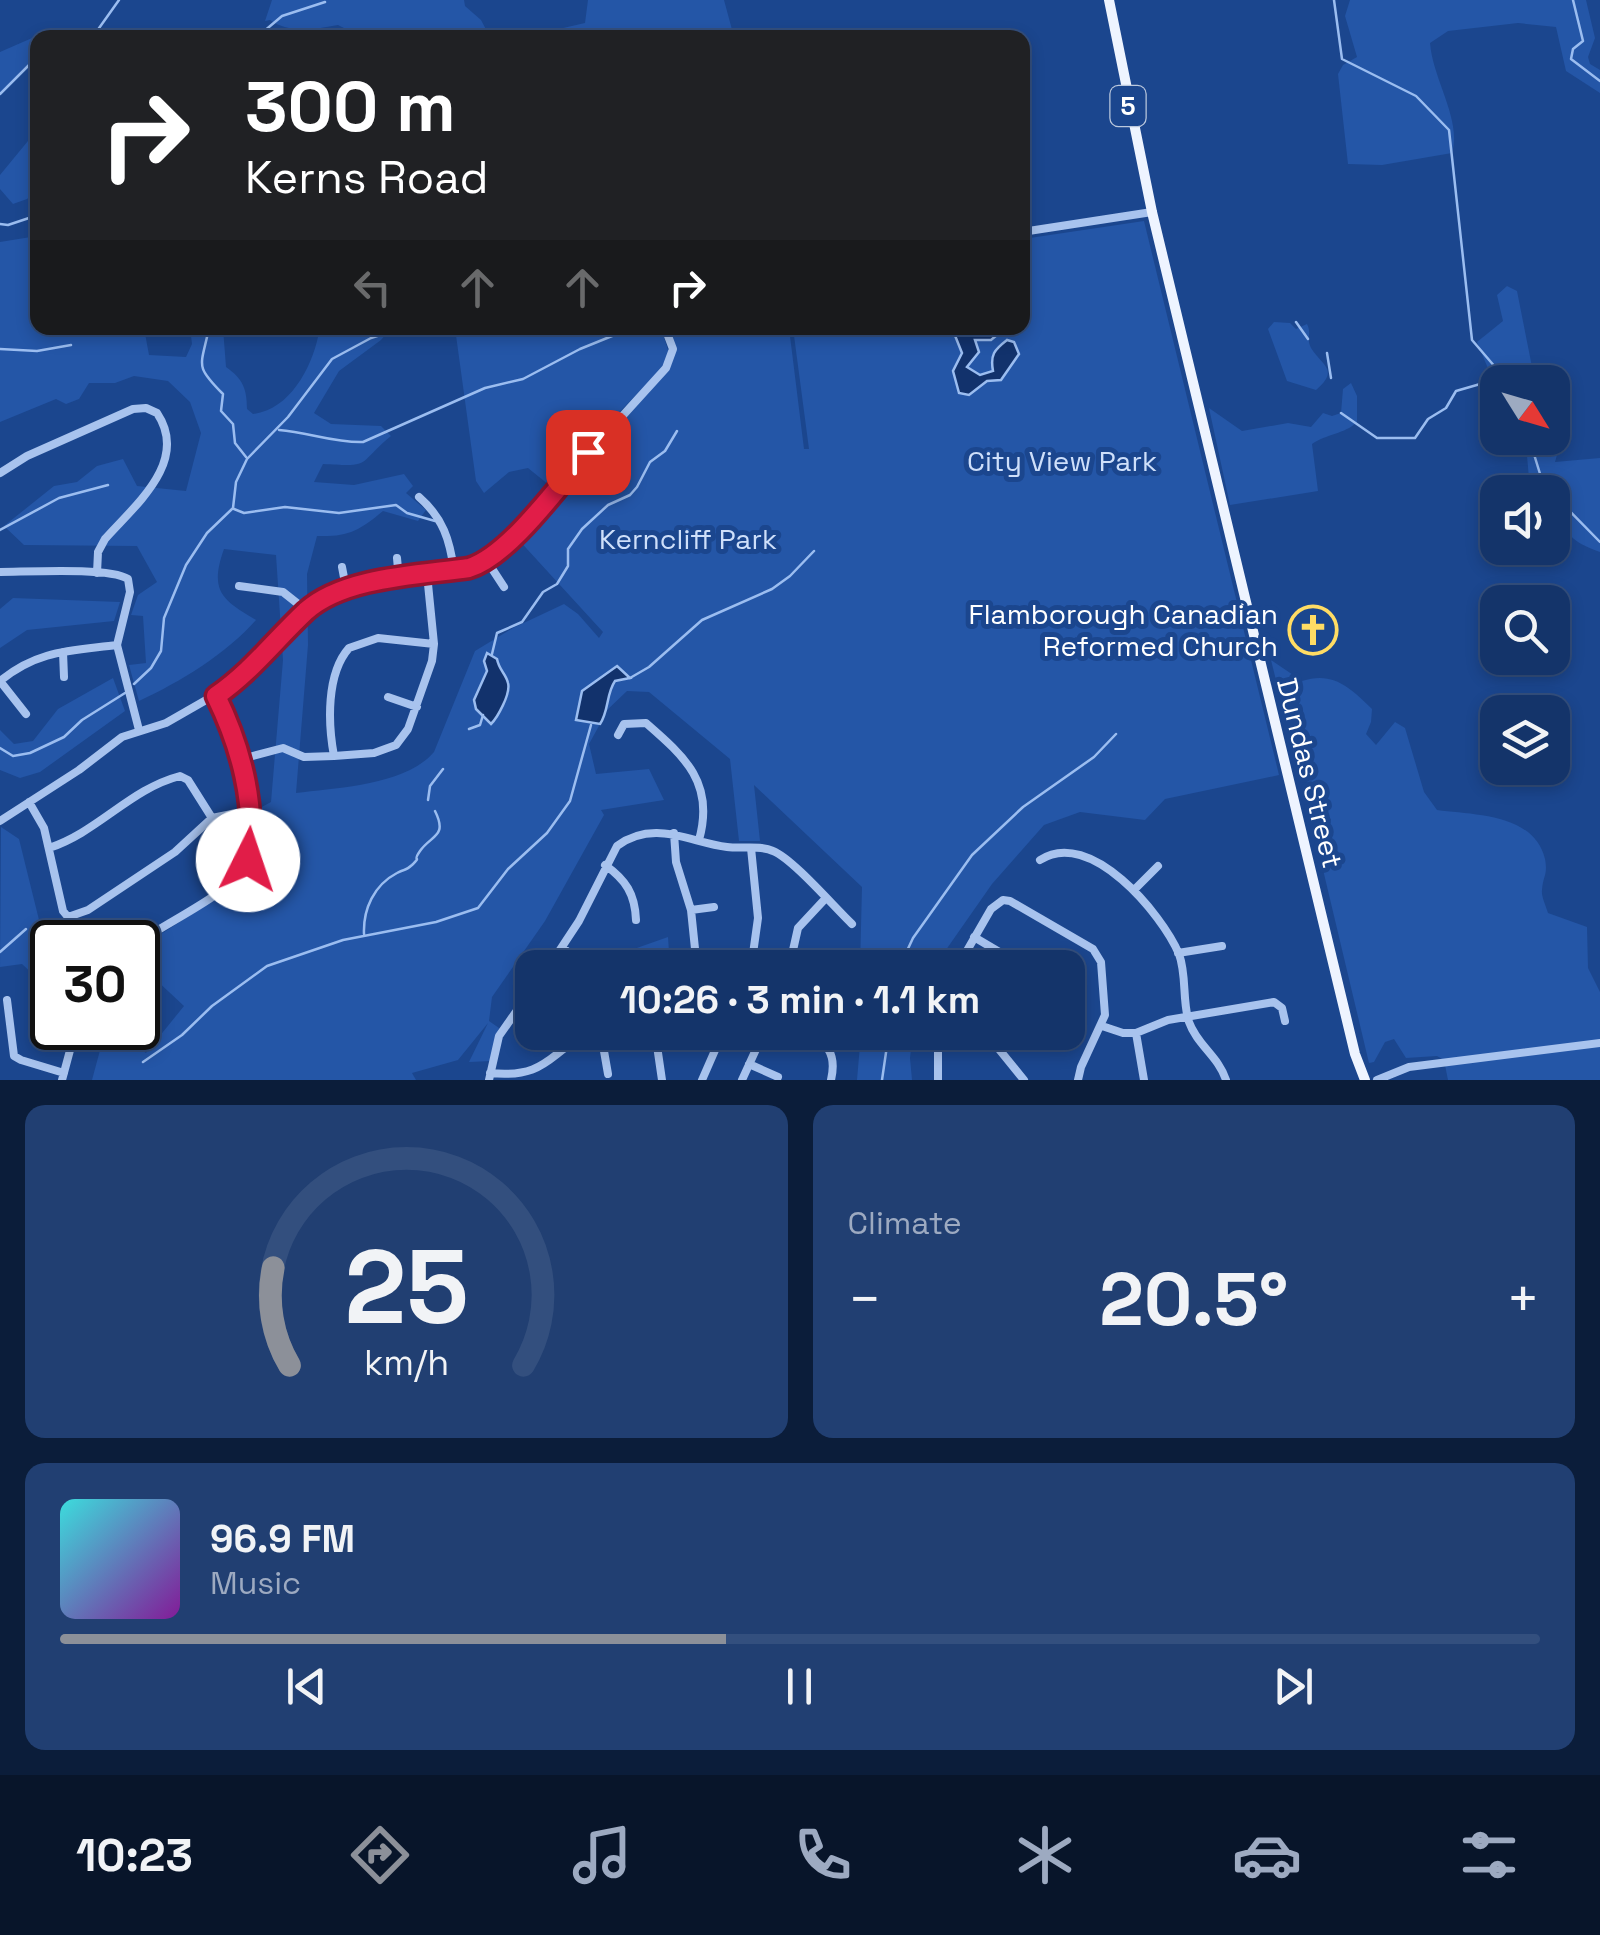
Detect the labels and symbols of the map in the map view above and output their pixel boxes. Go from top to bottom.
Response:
road number: 5 [1110,86,1146,126]
north arrow [1480,365,1570,455]
pin [546,410,631,495]
park label: City View Park [967,443,1157,479]
park label: Kerncliff Park [599,521,777,557]
place label: Flamborough Canadian Reformed Church [969,596,1278,664]
church icon: Flamborough Canadian Reformed Church [1287,604,1339,656]
street label: Dundas Street [1269,674,1351,872]
position arrow [196,808,300,912]
speed limit sign: 30 [30,920,160,1050]

